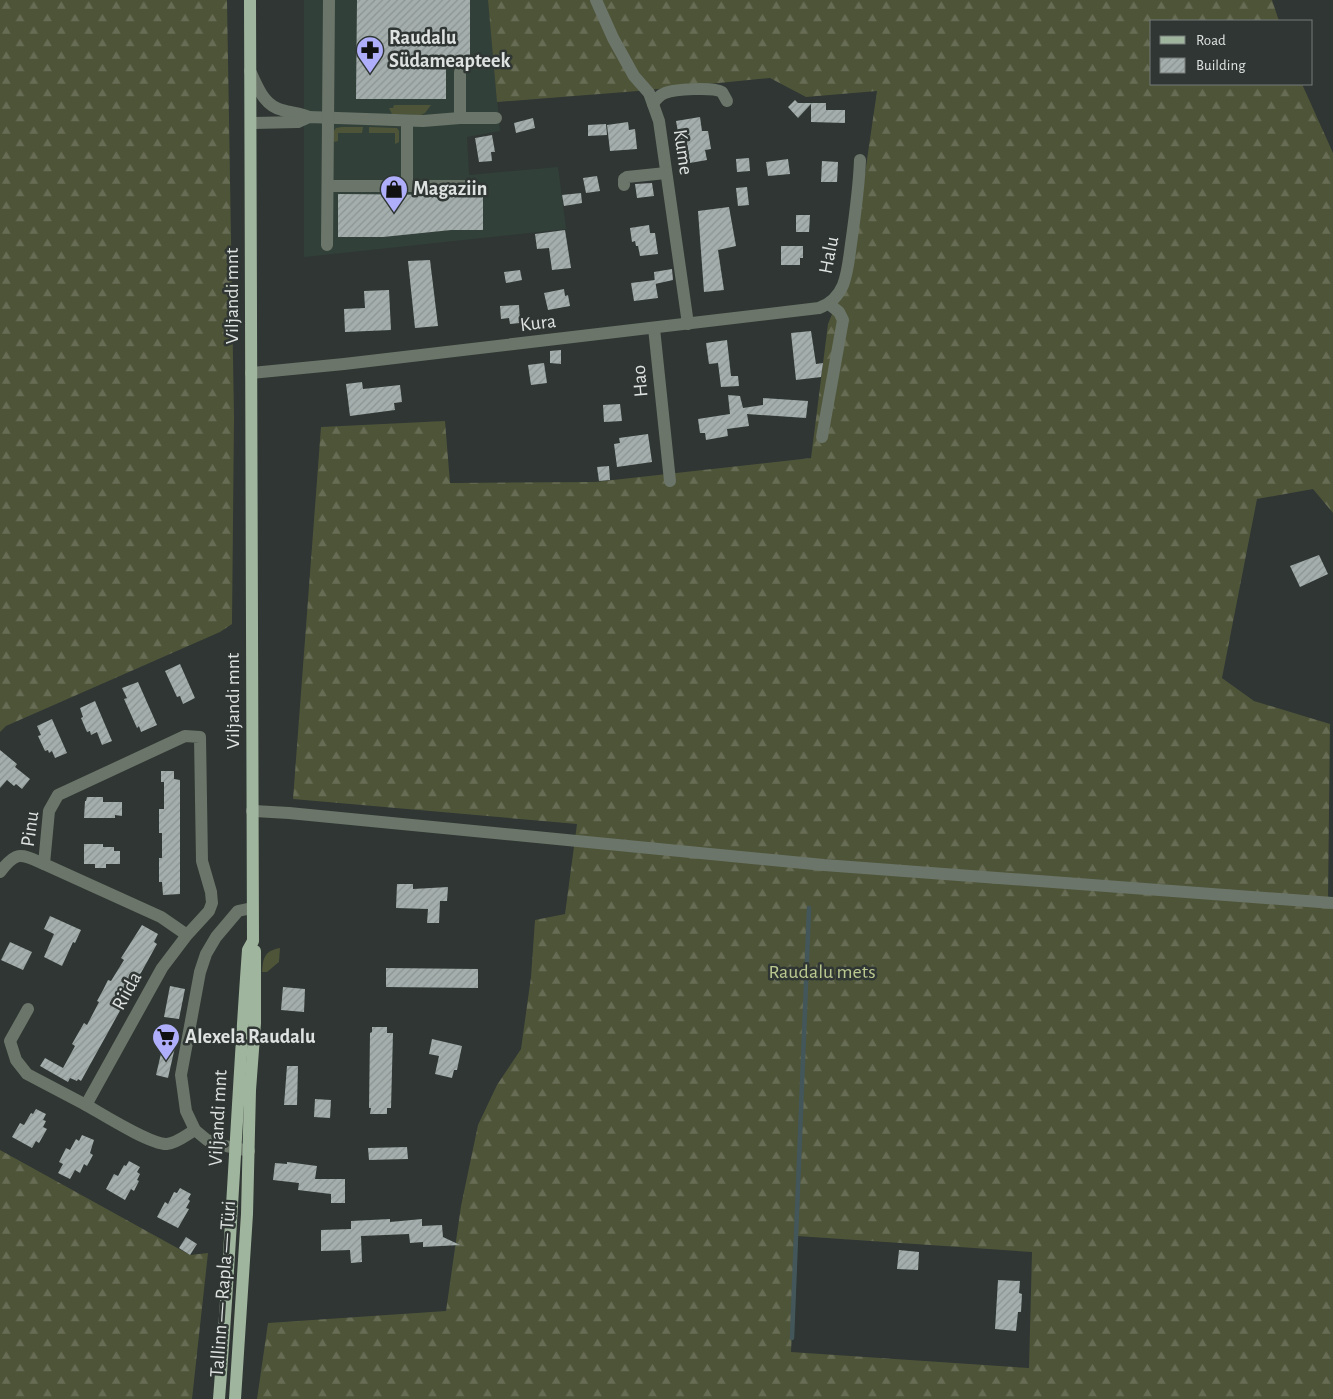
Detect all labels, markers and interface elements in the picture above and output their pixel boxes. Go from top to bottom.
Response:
legend [1150,20,1313,85]
place label: Raudalu Südameapteek [389,28,510,71]
text: Road [1196,33,1226,48]
pharmacy icon: Raudalu Südameapteek [355,35,385,74]
text: Building [1196,58,1246,73]
street label: Kume [670,128,696,176]
shop icon: Magaziin [379,174,409,213]
place label: Magaziin [413,179,487,199]
street label: Halu [816,235,842,275]
street label: Viljandi mnt [222,247,242,344]
street label: Kura [519,311,557,335]
street label: Hao [629,364,651,398]
street label: Viljandi mnt [223,652,243,749]
street label: Pinu [18,810,42,848]
park label: Raudalu mets [768,962,876,982]
street label: Riida [108,968,146,1014]
supermarket icon: Alexela Raudalu [151,1022,181,1061]
place label: Alexela Raudalu [185,1027,316,1047]
street label: Viljandi mnt [205,1069,231,1167]
street label: Tallinn — Rapla — Türi [207,1200,239,1378]

